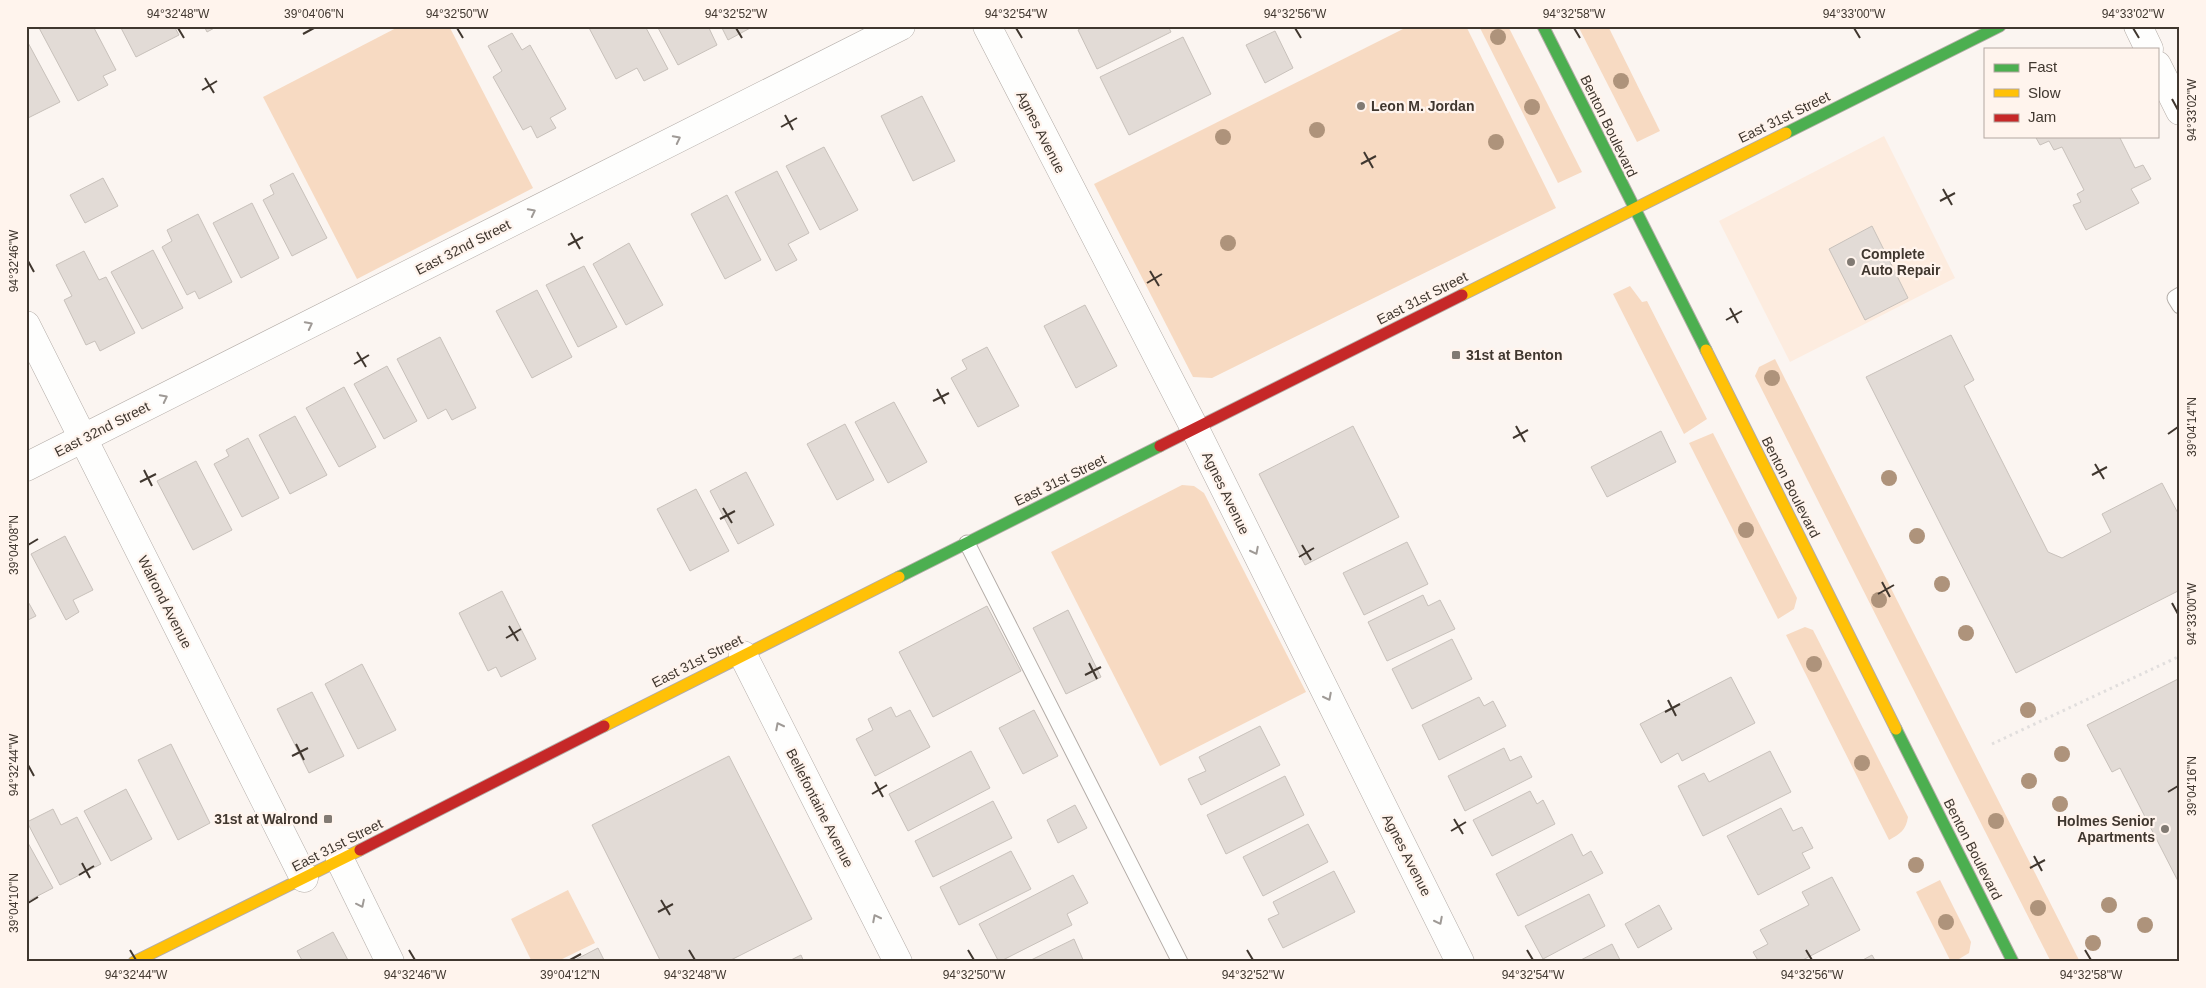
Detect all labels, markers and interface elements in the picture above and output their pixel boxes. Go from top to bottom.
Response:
text: 94°32'48"W [147,7,210,21]
text: 39°04'06"N [284,7,344,21]
text: 94°32'50"W [426,7,489,21]
text: 94°32'52"W [705,7,768,21]
text: 94°32'54"W [985,7,1048,21]
text: 94°32'56"W [1264,7,1327,21]
text: 94°32'58"W [1543,7,1606,21]
text: 94°33'00"W [1823,7,1886,21]
text: 94°33'02"W [2102,7,2165,21]
legend [1984,48,2158,138]
text: Fast [2028,58,2058,75]
street label: Benton Boulevard [1577,72,1641,180]
text: 94°33'02"W [2185,78,2199,141]
text: Slow [2028,84,2061,101]
street label: Agnes Avenue [1013,88,1069,176]
street label: East 31st Street [1736,88,1832,146]
place label: Leon M. Jordan [1371,98,1474,114]
marker: Leon M. Jordan [1355,100,1367,112]
text: Jam [2028,108,2056,125]
one-way arrow [672,135,681,145]
one-way arrow [527,208,536,218]
street label: East 32nd Street [413,216,513,278]
text: 94°32'46"W [7,229,21,292]
place label: Complete Auto Repair [1861,246,1941,278]
marker: Complete Auto Repair [1845,256,1857,268]
street label: East 31st Street [1374,268,1470,328]
one-way arrow [304,321,313,331]
place label: 31st at Benton [1466,347,1562,363]
marker: 31st at Benton [1450,349,1462,361]
one-way arrow [158,394,167,404]
text: 39°04'14"N [2185,397,2199,457]
street label: East 32nd Street [52,398,152,460]
street label: Benton Boulevard [1759,434,1823,540]
street label: Agnes Avenue [1199,449,1253,537]
street label: East 31st Street [1012,451,1108,509]
text: 39°04'08"N [7,515,21,575]
one-way arrow [1249,546,1259,555]
street label: Walrond Avenue [135,553,195,651]
text: 94°33'00"W [2185,582,2199,645]
street label: East 31st Street [649,631,745,691]
one-way arrow [1322,692,1332,701]
one-way arrow [775,722,785,731]
text: 94°32'44"W [7,733,21,796]
street label: Bellefontaine Avenue [783,746,857,870]
text: 39°04'16"N [2185,756,2199,816]
street label: Benton Boulevard [1941,796,2005,902]
place label: 31st at Walrond [214,811,318,827]
street label: Agnes Avenue [1379,811,1435,899]
marker: 31st at Walrond [322,813,334,825]
place label: Holmes Senior Apartments [2057,813,2156,845]
street label: East 31st Street [289,815,385,875]
marker: Holmes Senior Apartments [2159,823,2171,835]
text: 39°04'10"N [7,873,21,933]
one-way arrow [355,899,365,908]
one-way arrow [871,914,882,923]
one-way arrow [1433,915,1443,924]
text: 94°32'44"W [105,968,168,982]
text: 94°32'46"W [384,968,447,982]
text: 39°04'12"N [540,968,600,982]
text: 94°32'48"W [664,968,727,982]
text: 94°32'50"W [943,968,1006,982]
text: 94°32'52"W [1222,968,1285,982]
text: 94°32'54"W [1502,968,1565,982]
text: 94°32'56"W [1781,968,1844,982]
text: 94°32'58"W [2060,968,2123,982]

